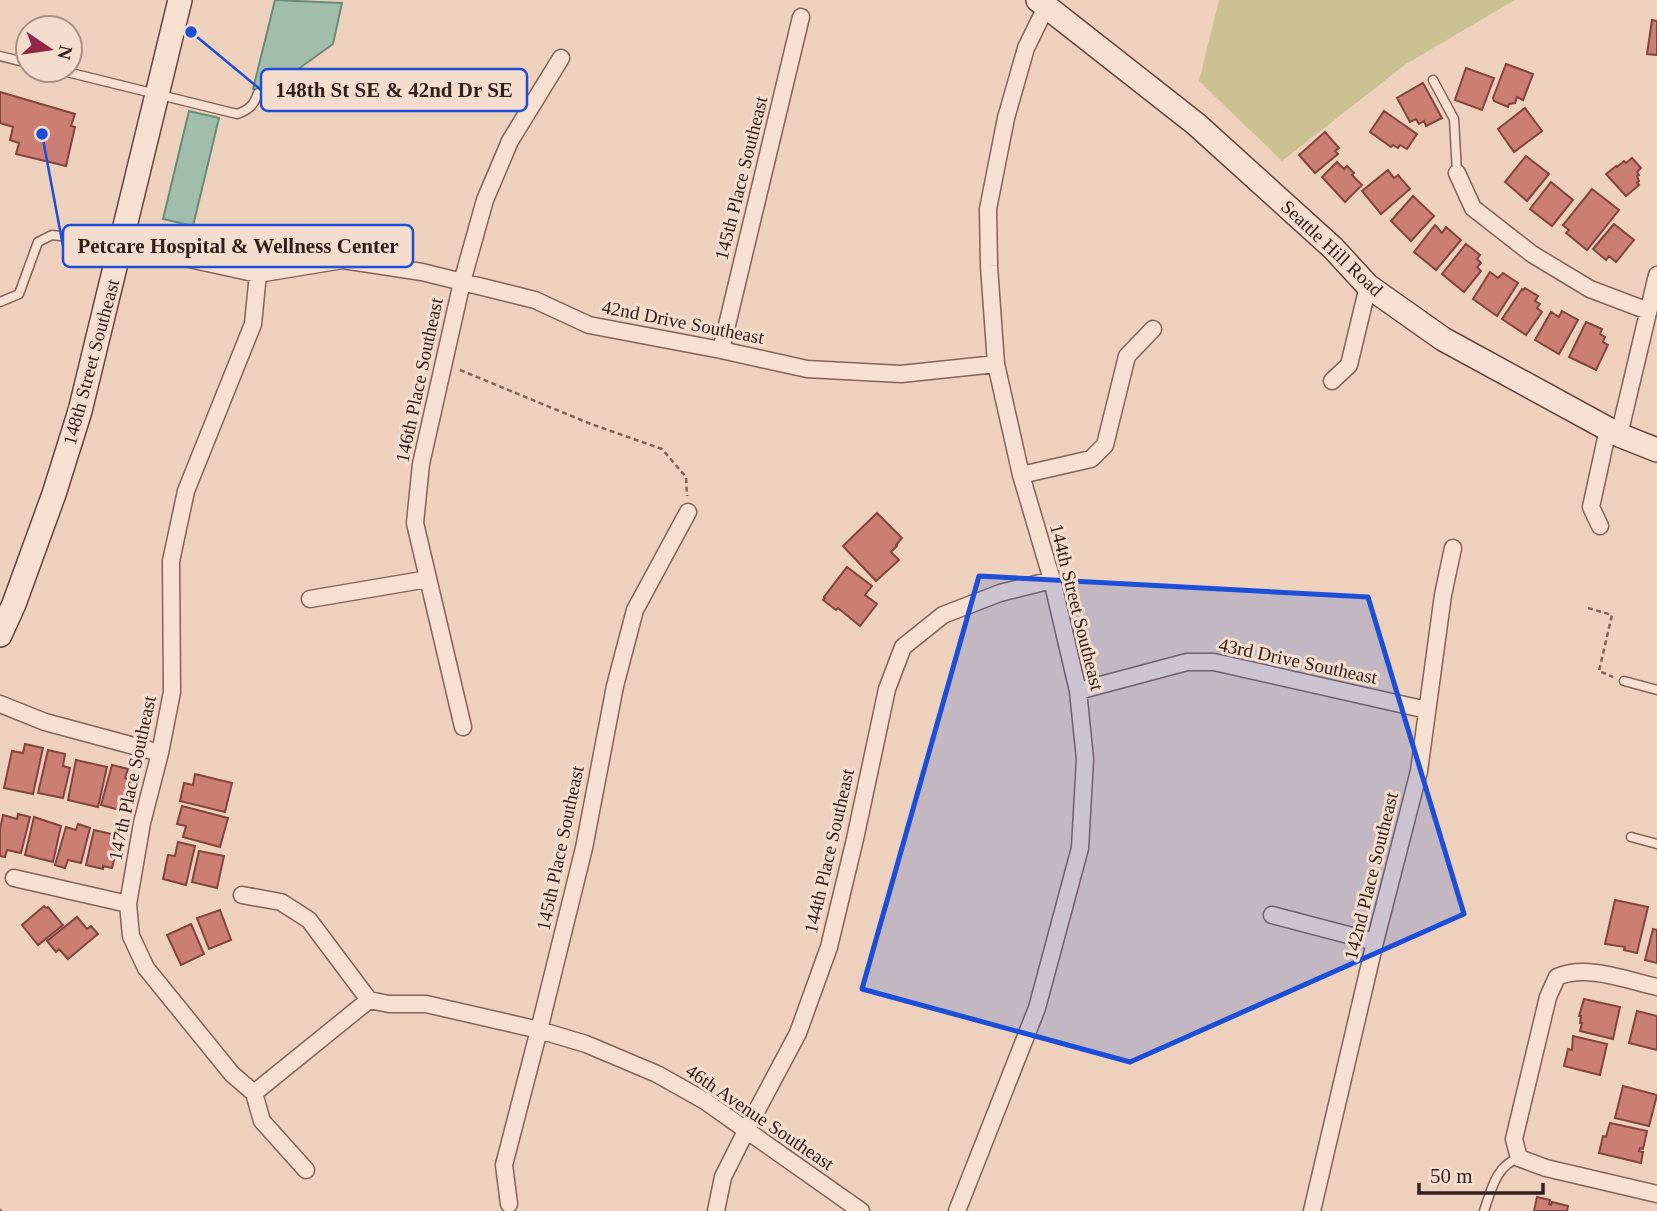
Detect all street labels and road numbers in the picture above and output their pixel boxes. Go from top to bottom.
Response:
street label: 145th Place Southeast [711,93,772,262]
street label: Seattle Hill Road [1277,196,1387,301]
street label: 148th Street Southeast [59,276,123,447]
street label: 146th Place Southeast [391,295,447,464]
street label: 42nd Drive Southeast [600,296,767,348]
street label: 144th Street Southeast [1046,522,1108,693]
street label: 43rd Drive Southeast [1217,634,1380,688]
street label: 147th Place Southeast [104,693,160,862]
street label: 145th Place Southeast [532,763,588,932]
street label: 144th Place Southeast [800,766,858,935]
street label: 142nd Place Southeast [1340,789,1402,962]
street label: 46th Avenue Southeast [682,1060,839,1175]

